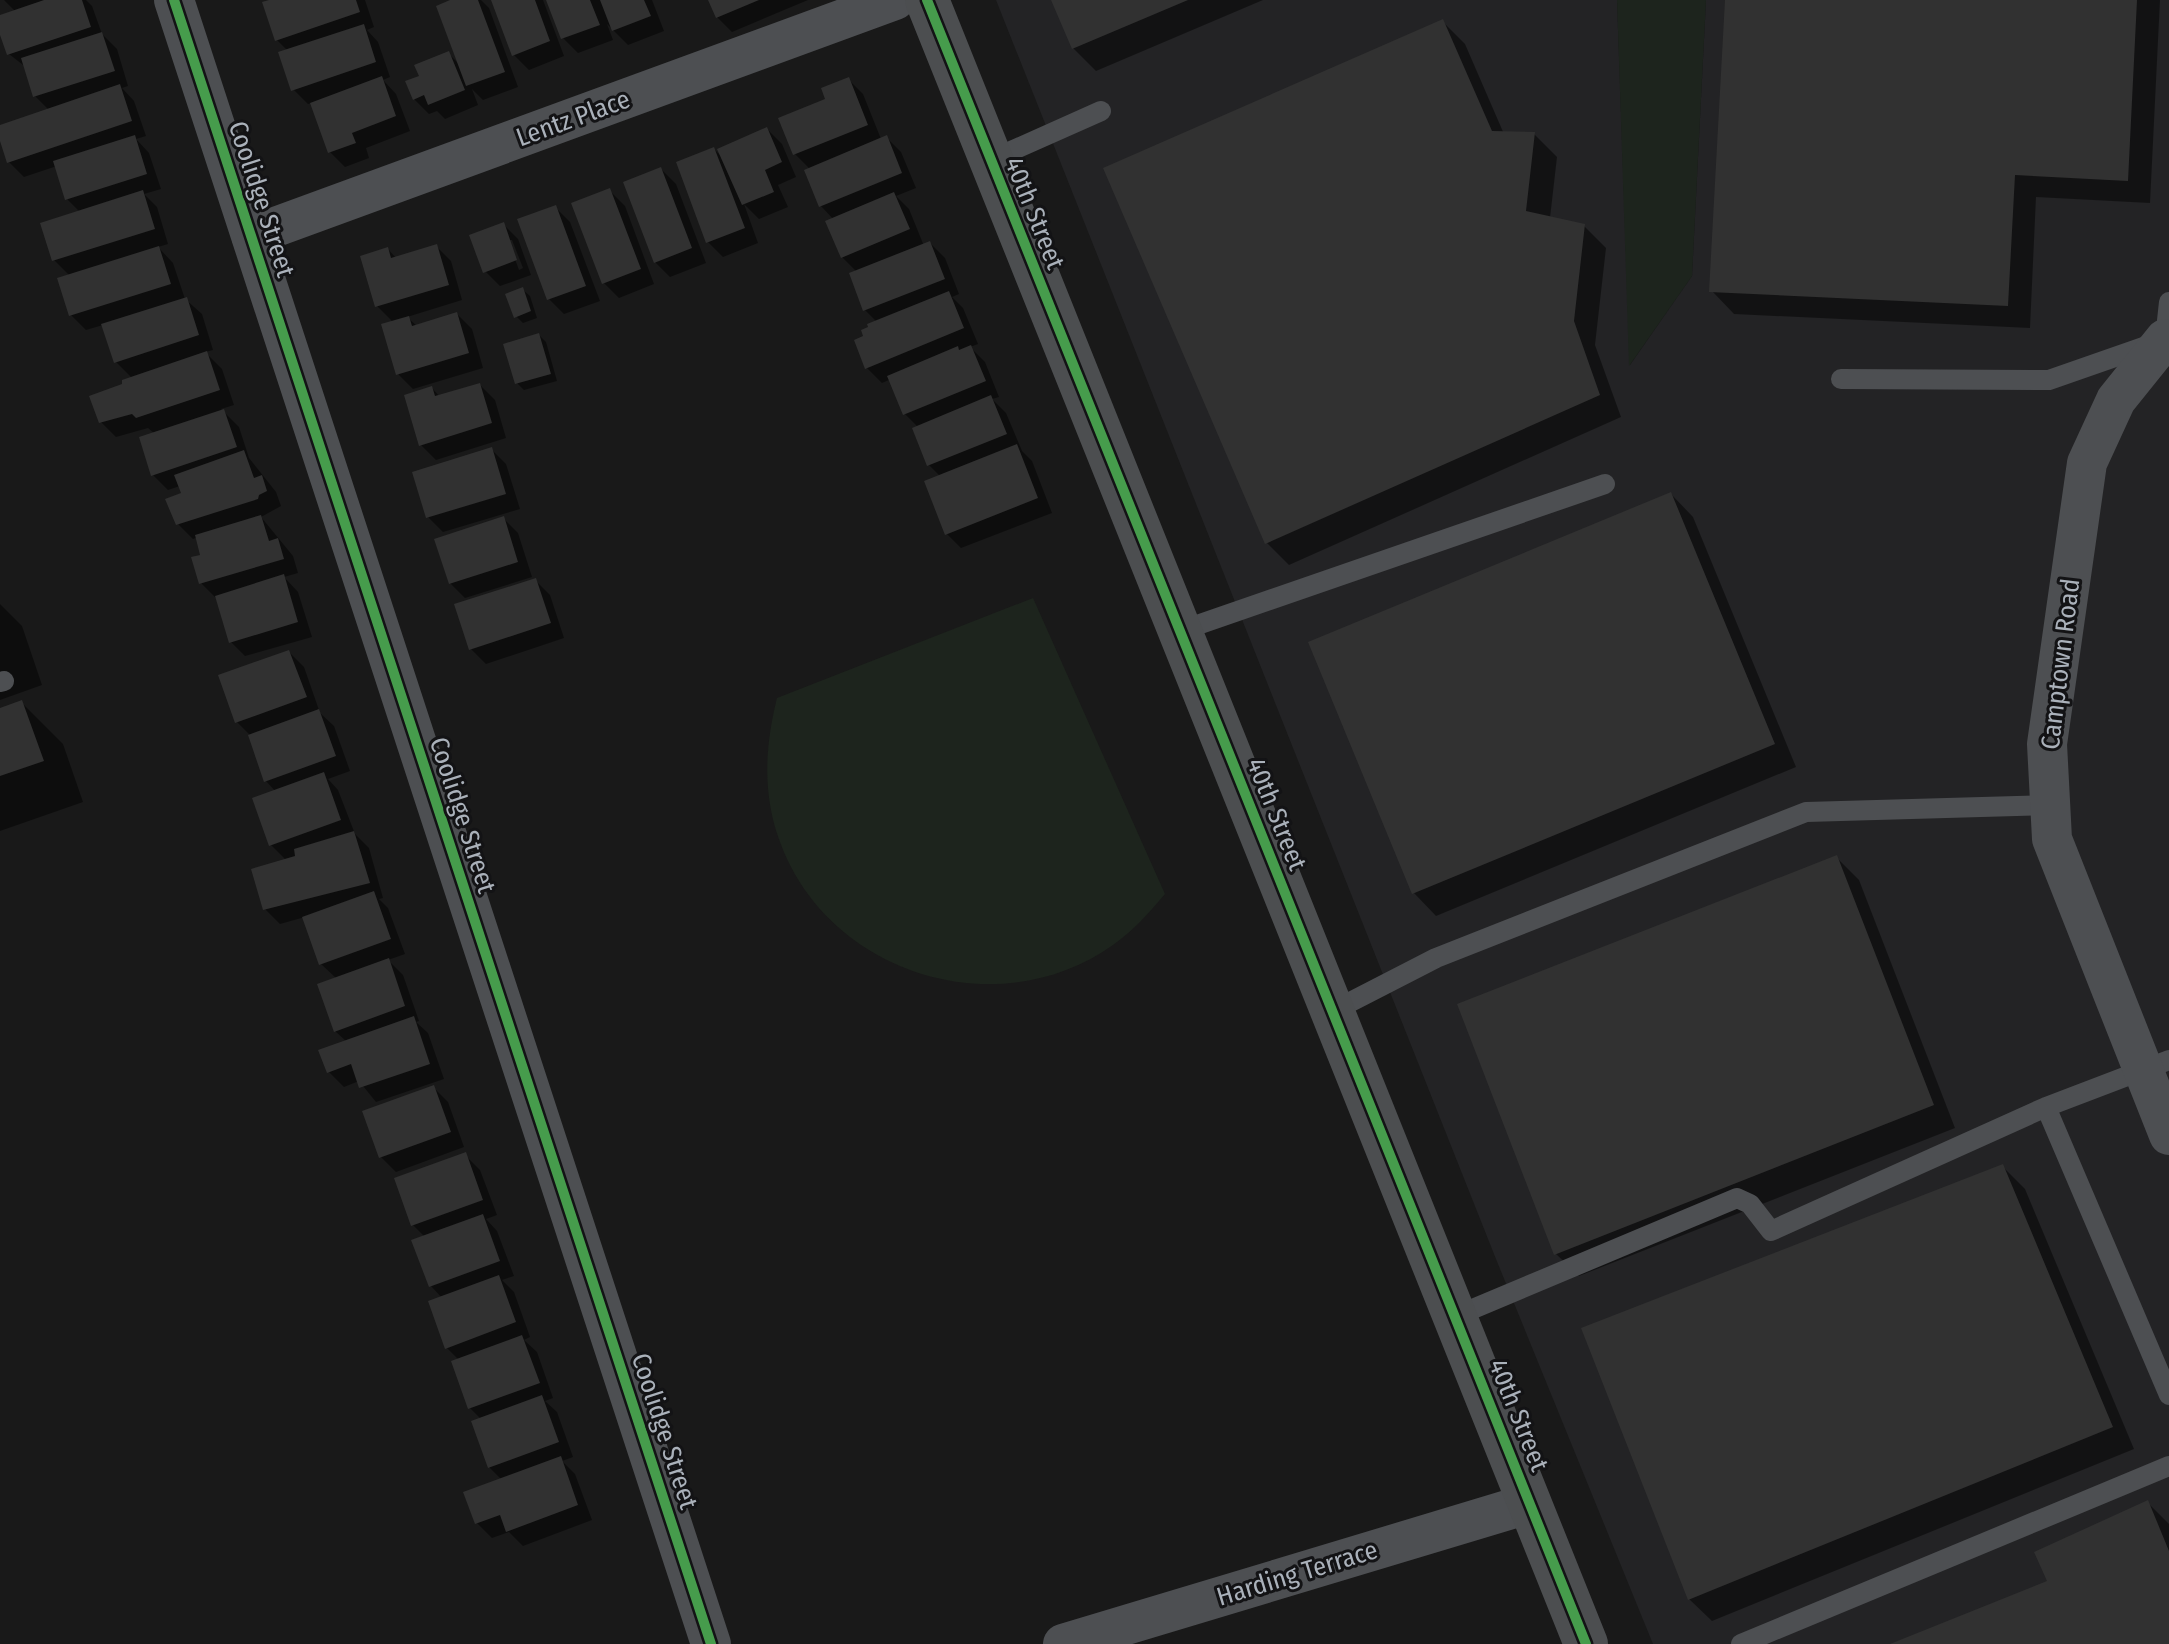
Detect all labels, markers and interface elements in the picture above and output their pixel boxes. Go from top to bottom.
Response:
street label: Lentz Place [512,84,634,153]
street label: Coolidge Street [222,117,301,281]
street label: 40th Street [998,152,1071,274]
street label: Camptown Road [2035,577,2086,751]
street label: Coolidge Street [423,733,502,897]
street label: 40th Street [1240,753,1313,875]
street label: Coolidge Street [625,1349,704,1513]
street label: 40th Street [1482,1354,1555,1476]
street label: Harding Terrace [1213,1534,1381,1613]

